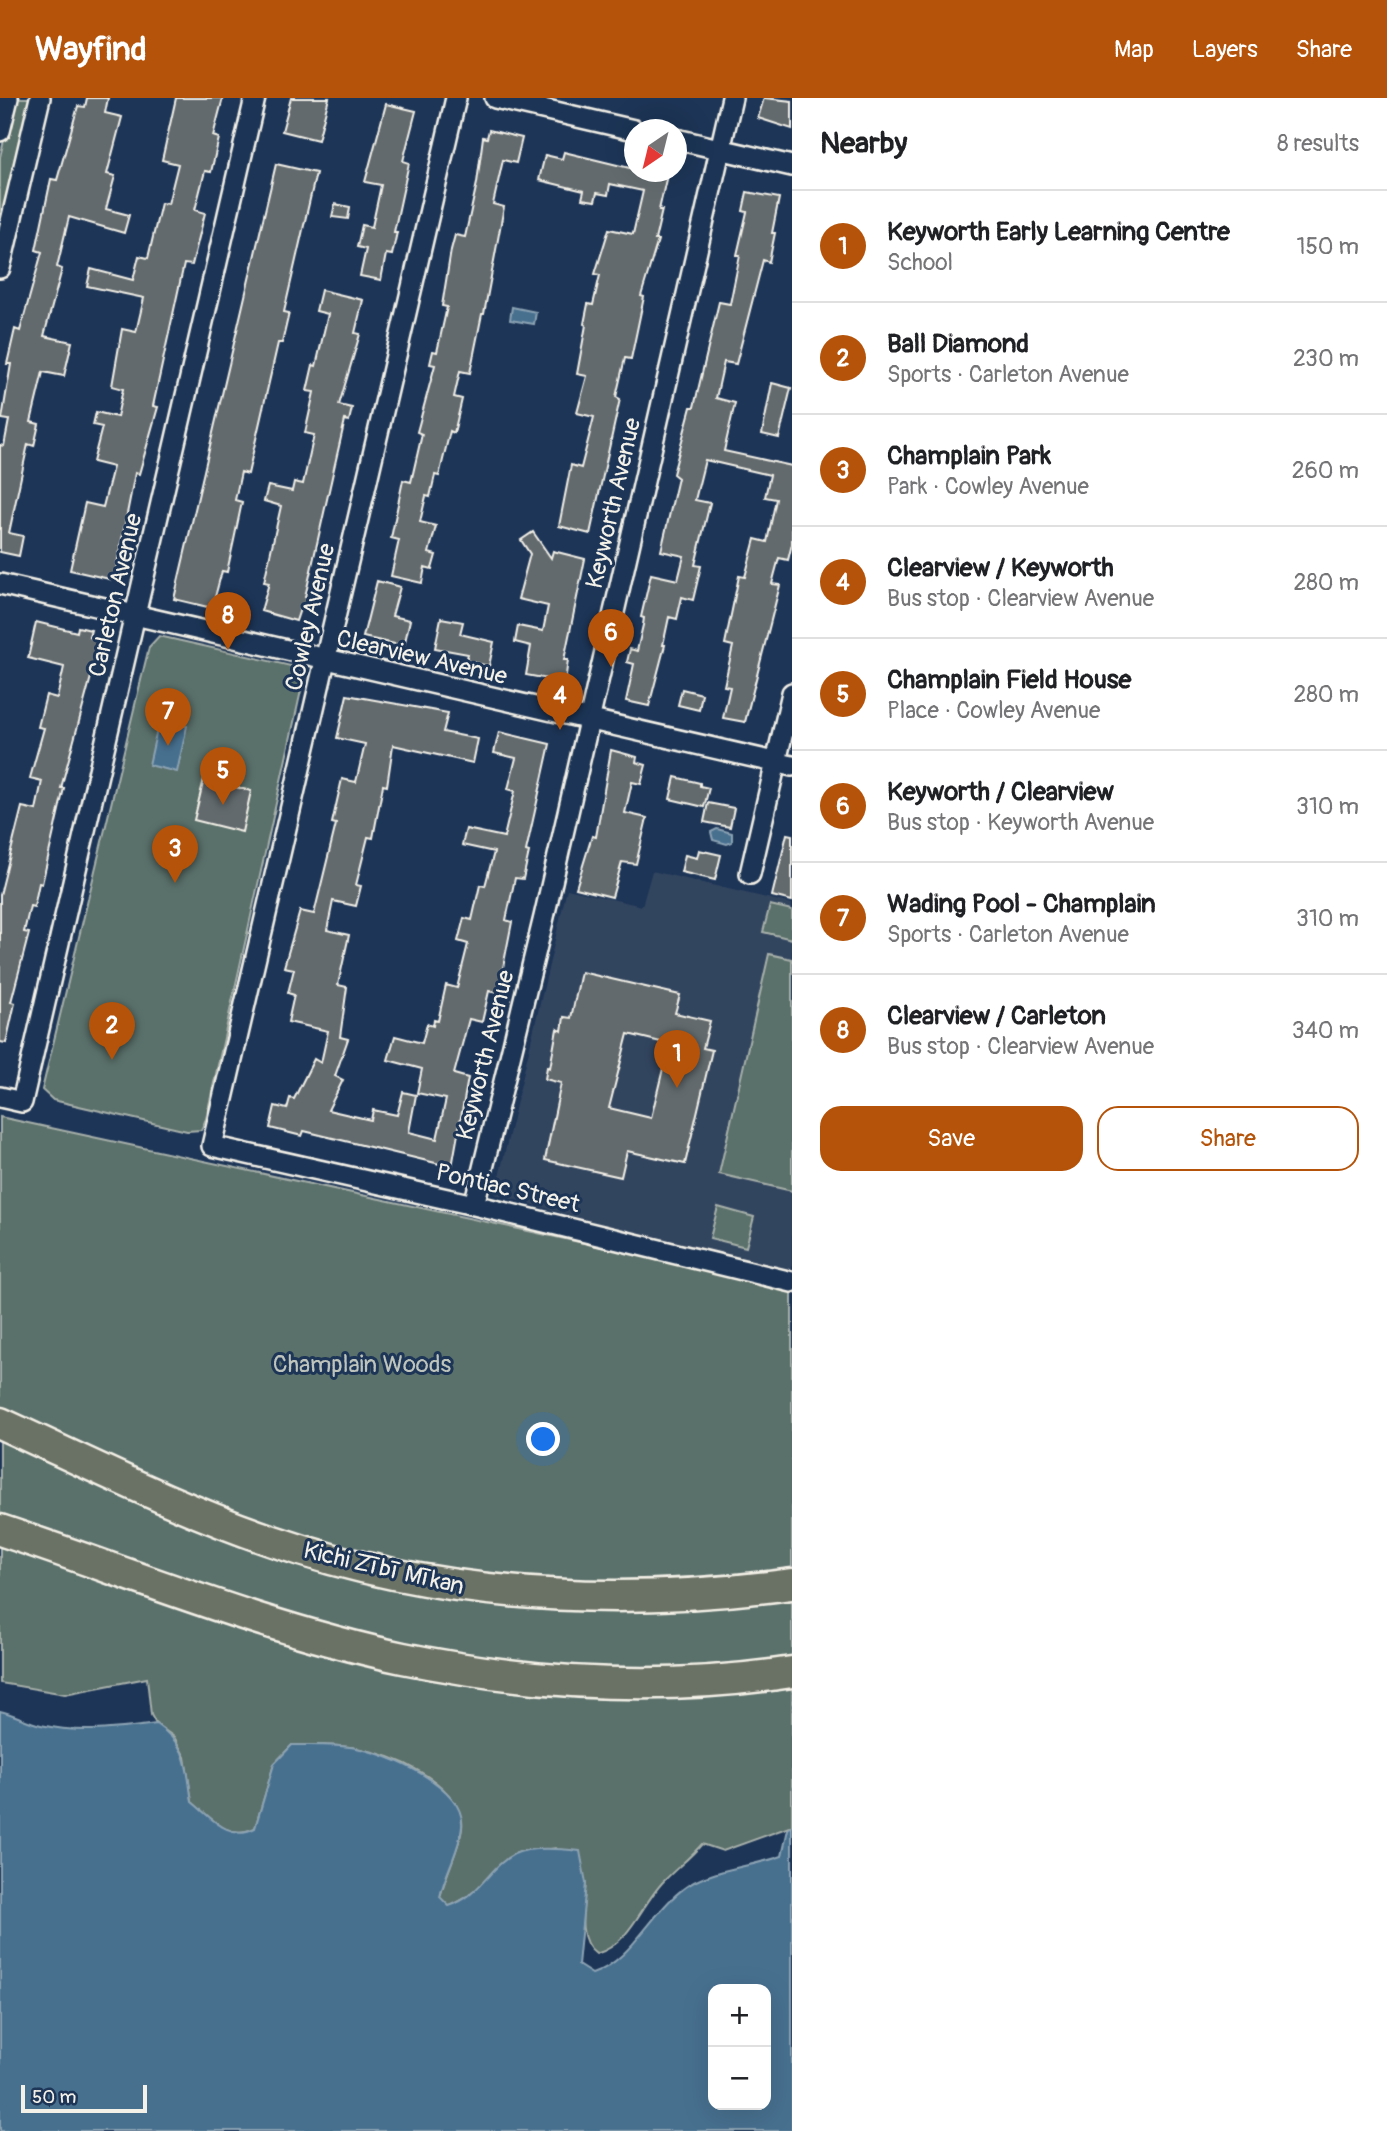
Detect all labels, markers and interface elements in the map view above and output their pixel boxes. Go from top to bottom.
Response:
text: Wayfind [35,29,147,70]
text: Map [1114,35,1154,64]
text: Layers [1192,35,1258,64]
text: Share [1296,35,1352,64]
north arrow [624,119,687,182]
text: Nearby [820,125,907,162]
text: 8 results [1277,129,1359,158]
text: Keyworth Early Learning Centre [887,216,1230,248]
text: 1 [839,232,848,261]
text: 150 m [1296,232,1359,261]
text: School [887,248,953,277]
text: Ball Diamond [887,328,1029,360]
text: 2 [837,344,849,373]
text: 230 m [1293,344,1359,373]
text: Sports · Carleton Avenue [887,360,1129,389]
street label: Keyworth Avenue [580,415,647,591]
text: Champlain Park [887,440,1051,472]
text: 3 [837,456,849,485]
text: 260 m [1292,456,1359,485]
text: Park · Cowley Avenue [887,472,1089,501]
street label: Carleton Avenue [83,510,148,680]
street label: Cowley Avenue [279,540,342,694]
text: Clearview / Keyworth [887,552,1114,584]
text: 4 [836,568,850,597]
text: 280 m [1293,568,1359,597]
text: Bus stop · Clearview Avenue [887,584,1154,613]
pin: 8 [205,592,251,650]
pin: 6 [588,609,634,667]
street label: Clearview Avenue [334,624,510,691]
text: Champlain Field House [887,664,1131,696]
pin: 4 [537,672,583,730]
text: 5 [837,680,849,709]
text: 280 m [1293,680,1359,709]
pin: 7 [145,688,191,746]
text: Place · Cowley Avenue [887,696,1100,725]
pin: 5 [200,747,246,805]
text: Keyworth / Clearview [887,776,1114,808]
text: 6 [836,792,850,821]
text: 310 m [1296,792,1359,821]
text: Bus stop · Keyworth Avenue [887,808,1154,837]
pin: 3 [152,825,198,883]
text: Wading Pool - Champlain [887,888,1156,920]
text: 7 [837,904,849,933]
text: 310 m [1296,904,1359,933]
text: Sports · Carleton Avenue [887,920,1129,949]
street label: Keyworth Avenue [450,967,521,1143]
text: Clearview / Carleton [887,1000,1106,1032]
pin: 2 [89,1002,135,1060]
text: 8 [837,1016,849,1045]
text: 340 m [1292,1016,1359,1045]
pin: 1 [654,1030,700,1088]
text: Bus stop · Clearview Avenue [887,1032,1154,1061]
button: Save [820,1106,1083,1171]
button: Share [1097,1106,1359,1171]
street label: Pontiac Street [433,1158,583,1219]
park label: Champlain Woods [273,1350,451,1379]
your location [526,1422,560,1456]
street label: Kichi Zībī Mīkan [301,1536,467,1601]
map controls [708,1984,771,2110]
button: + [708,1984,771,2047]
button: − [708,2047,771,2110]
scale bar [21,2082,147,2114]
text: 50 m [32,2085,76,2109]

